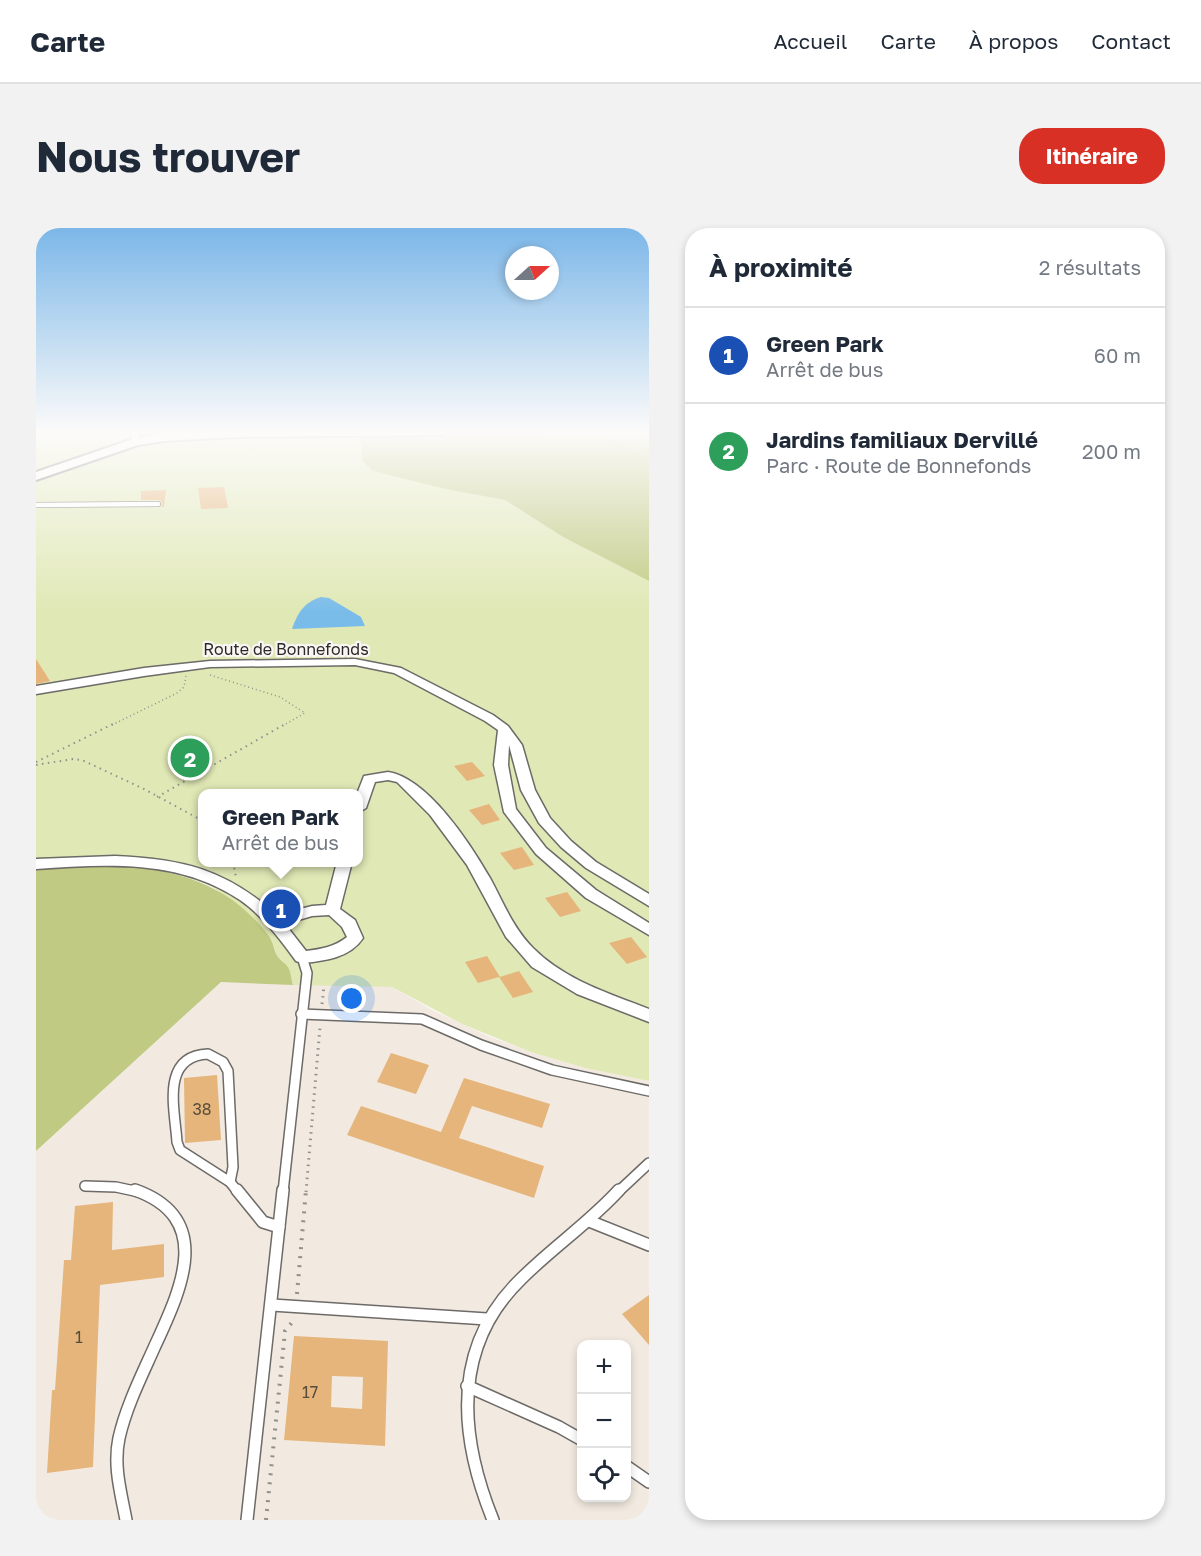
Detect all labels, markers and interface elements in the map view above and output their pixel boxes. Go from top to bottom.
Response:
text: Carte [30,25,105,58]
text: Accueil [774,28,847,54]
text: Carte [880,28,936,54]
text: À propos [969,28,1058,54]
text: Contact [1091,28,1171,54]
button: Itinéraire [1019,128,1165,184]
text: Nous trouver [36,131,300,181]
north arrow [505,246,559,300]
text: À proximité [709,252,853,283]
text: 2 résultats [1039,255,1141,279]
text: Green Park [766,330,884,357]
text: 1 [723,343,734,367]
text: 60 m [1094,343,1141,367]
text: Arrêt de bus [766,357,883,381]
text: Jardins familiaux Dervillé [766,426,1038,453]
text: 2 [722,439,735,463]
text: 200 m [1082,439,1141,463]
text: Parc · Route de Bonnefonds [766,453,1031,477]
street label: Route de Bonnefonds [203,639,369,659]
pin: 2 [170,736,210,780]
popup [198,789,363,867]
text: Green Park [222,803,339,830]
text: Arrêt de bus [222,830,339,854]
pin: 1 [262,886,300,932]
your location [337,984,366,1013]
house number: 38 [192,1099,212,1119]
house number: 1 [75,1327,83,1347]
map controls [577,1340,631,1502]
button: + [577,1340,631,1394]
house number: 17 [302,1382,318,1402]
button: − [577,1394,631,1448]
button: locate [577,1448,631,1502]

